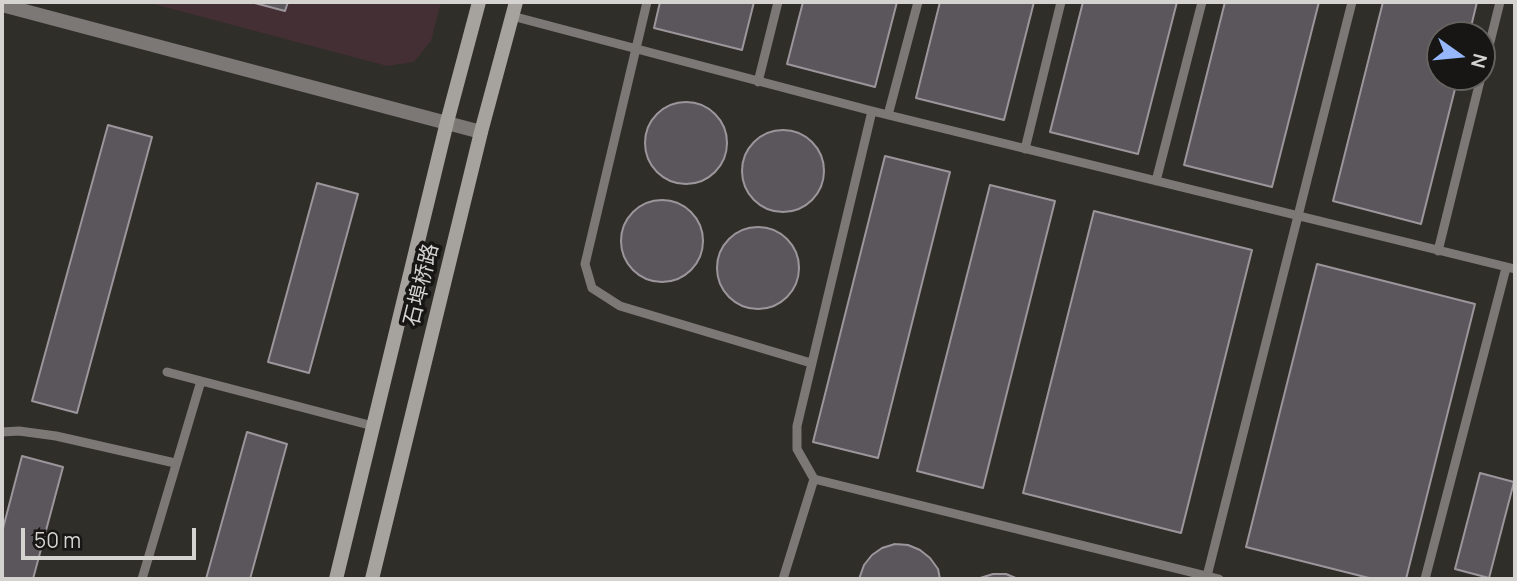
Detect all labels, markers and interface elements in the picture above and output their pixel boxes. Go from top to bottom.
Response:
north arrow [1426,21,1496,91]
text: N [1465,51,1494,71]
street label: 石埠桥路 [400,241,444,329]
scale bar [24,514,200,558]
text: 50 m [34,526,81,554]

